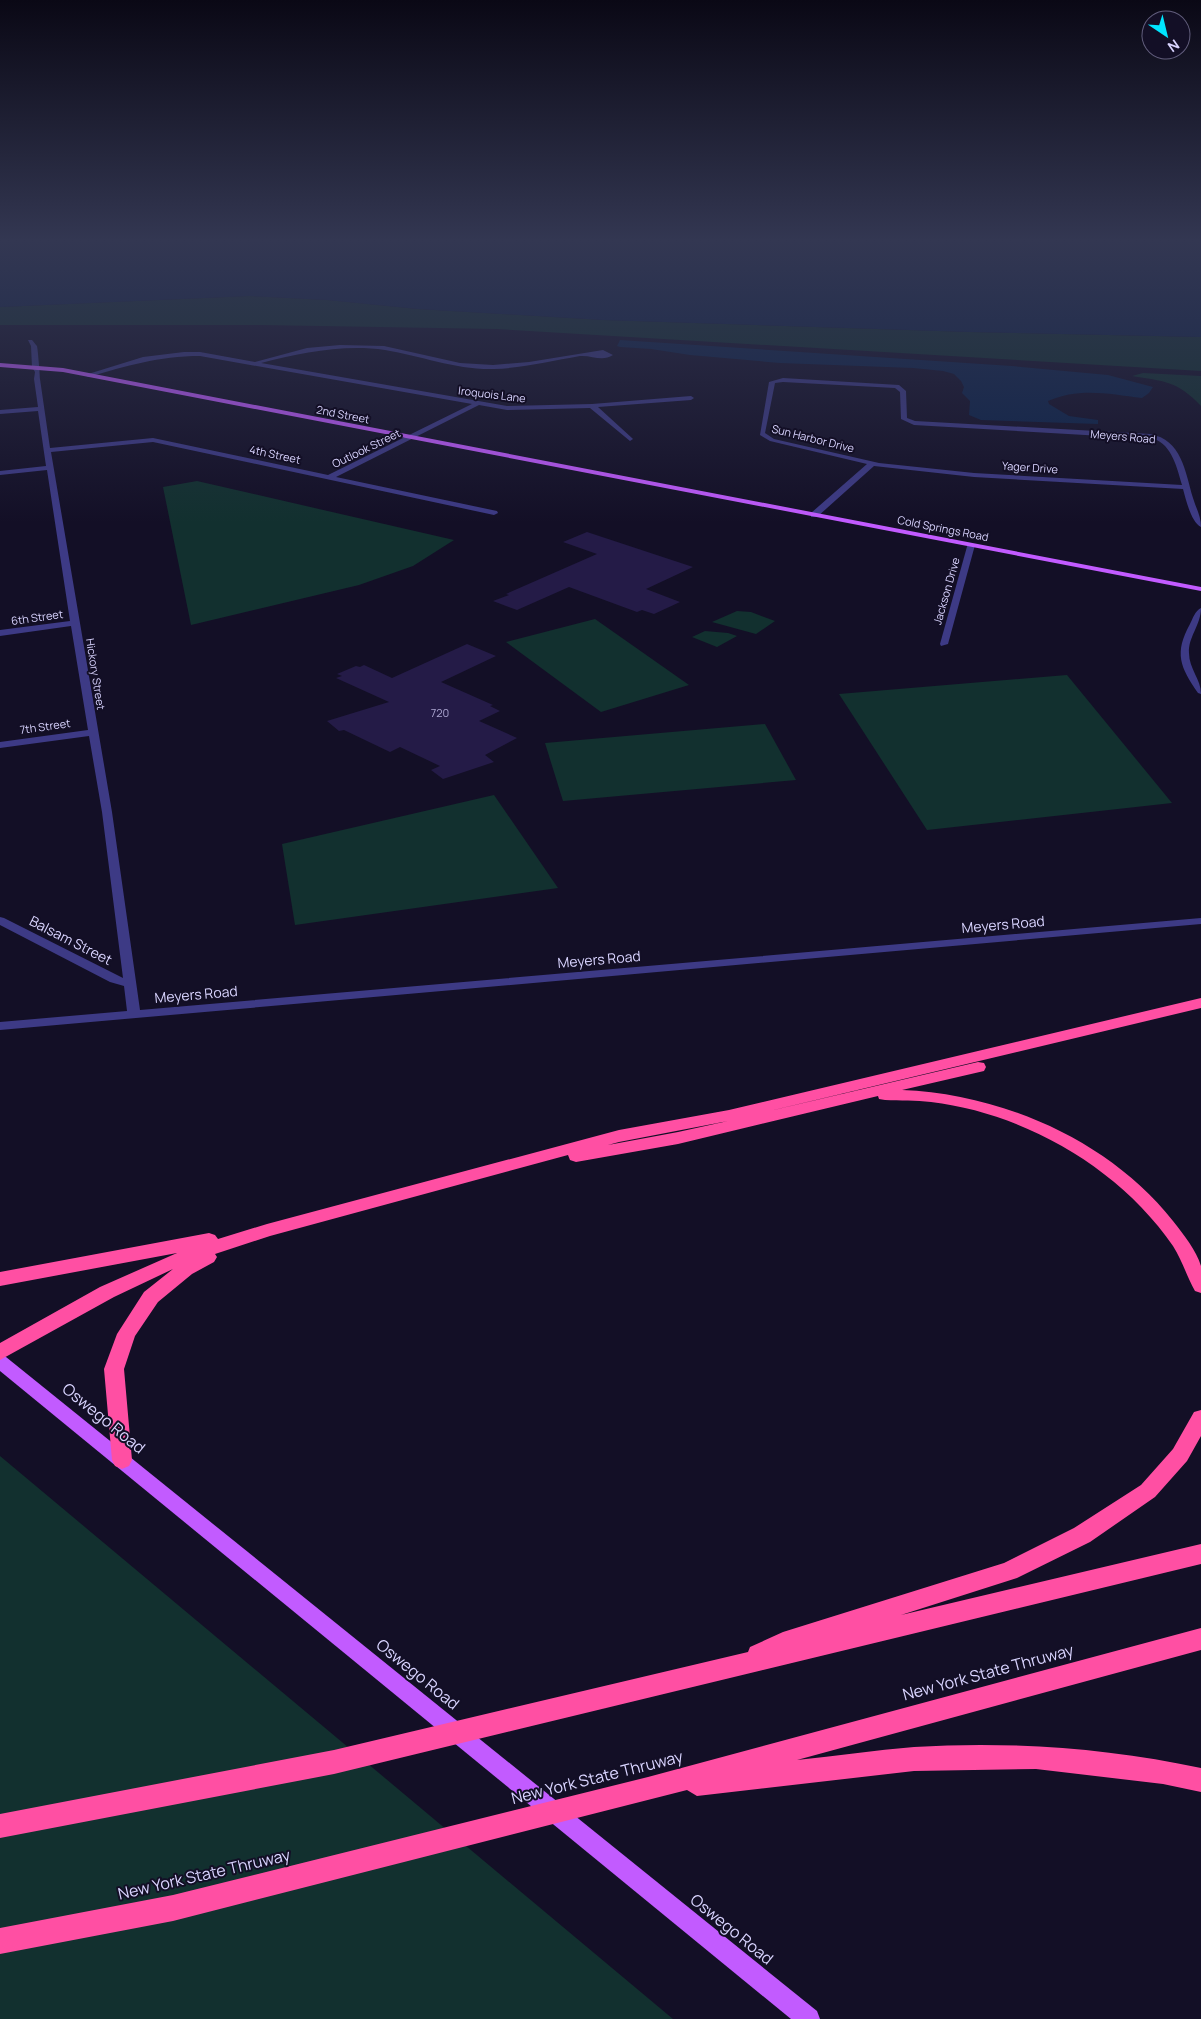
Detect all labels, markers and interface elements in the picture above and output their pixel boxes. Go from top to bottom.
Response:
north arrow [1141,10,1191,60]
text: N [1164,35,1183,57]
street label: Iroquois Lane [457,382,527,406]
street label: 2nd Street [315,402,371,426]
street label: Sun Harbor Drive [770,420,856,456]
street label: Outlook Street [329,425,403,471]
street label: Meyers Road [1090,426,1156,446]
street label: 4th Street [248,441,302,467]
street label: Yager Drive [1001,458,1059,476]
street label: Cold Springs Road [896,512,990,544]
street label: Jackson Drive [929,555,963,626]
street label: 6th Street [10,606,64,628]
street label: Hickory Street [83,637,109,711]
house number: 720 [431,705,449,720]
street label: 7th Street [19,715,71,737]
street label: Balsam Street [26,911,116,969]
street label: Meyers Road [961,911,1045,937]
street label: Meyers Road [557,946,641,972]
street label: Meyers Road [154,981,238,1007]
street label: Oswego Road [58,1378,150,1458]
street label: Oswego Road [372,1634,464,1714]
street label: New York State Thruway [900,1638,1076,1705]
street label: New York State Thruway [509,1745,686,1809]
street label: New York State Thruway [116,1843,293,1905]
street label: Oswego Road [686,1889,778,1969]

